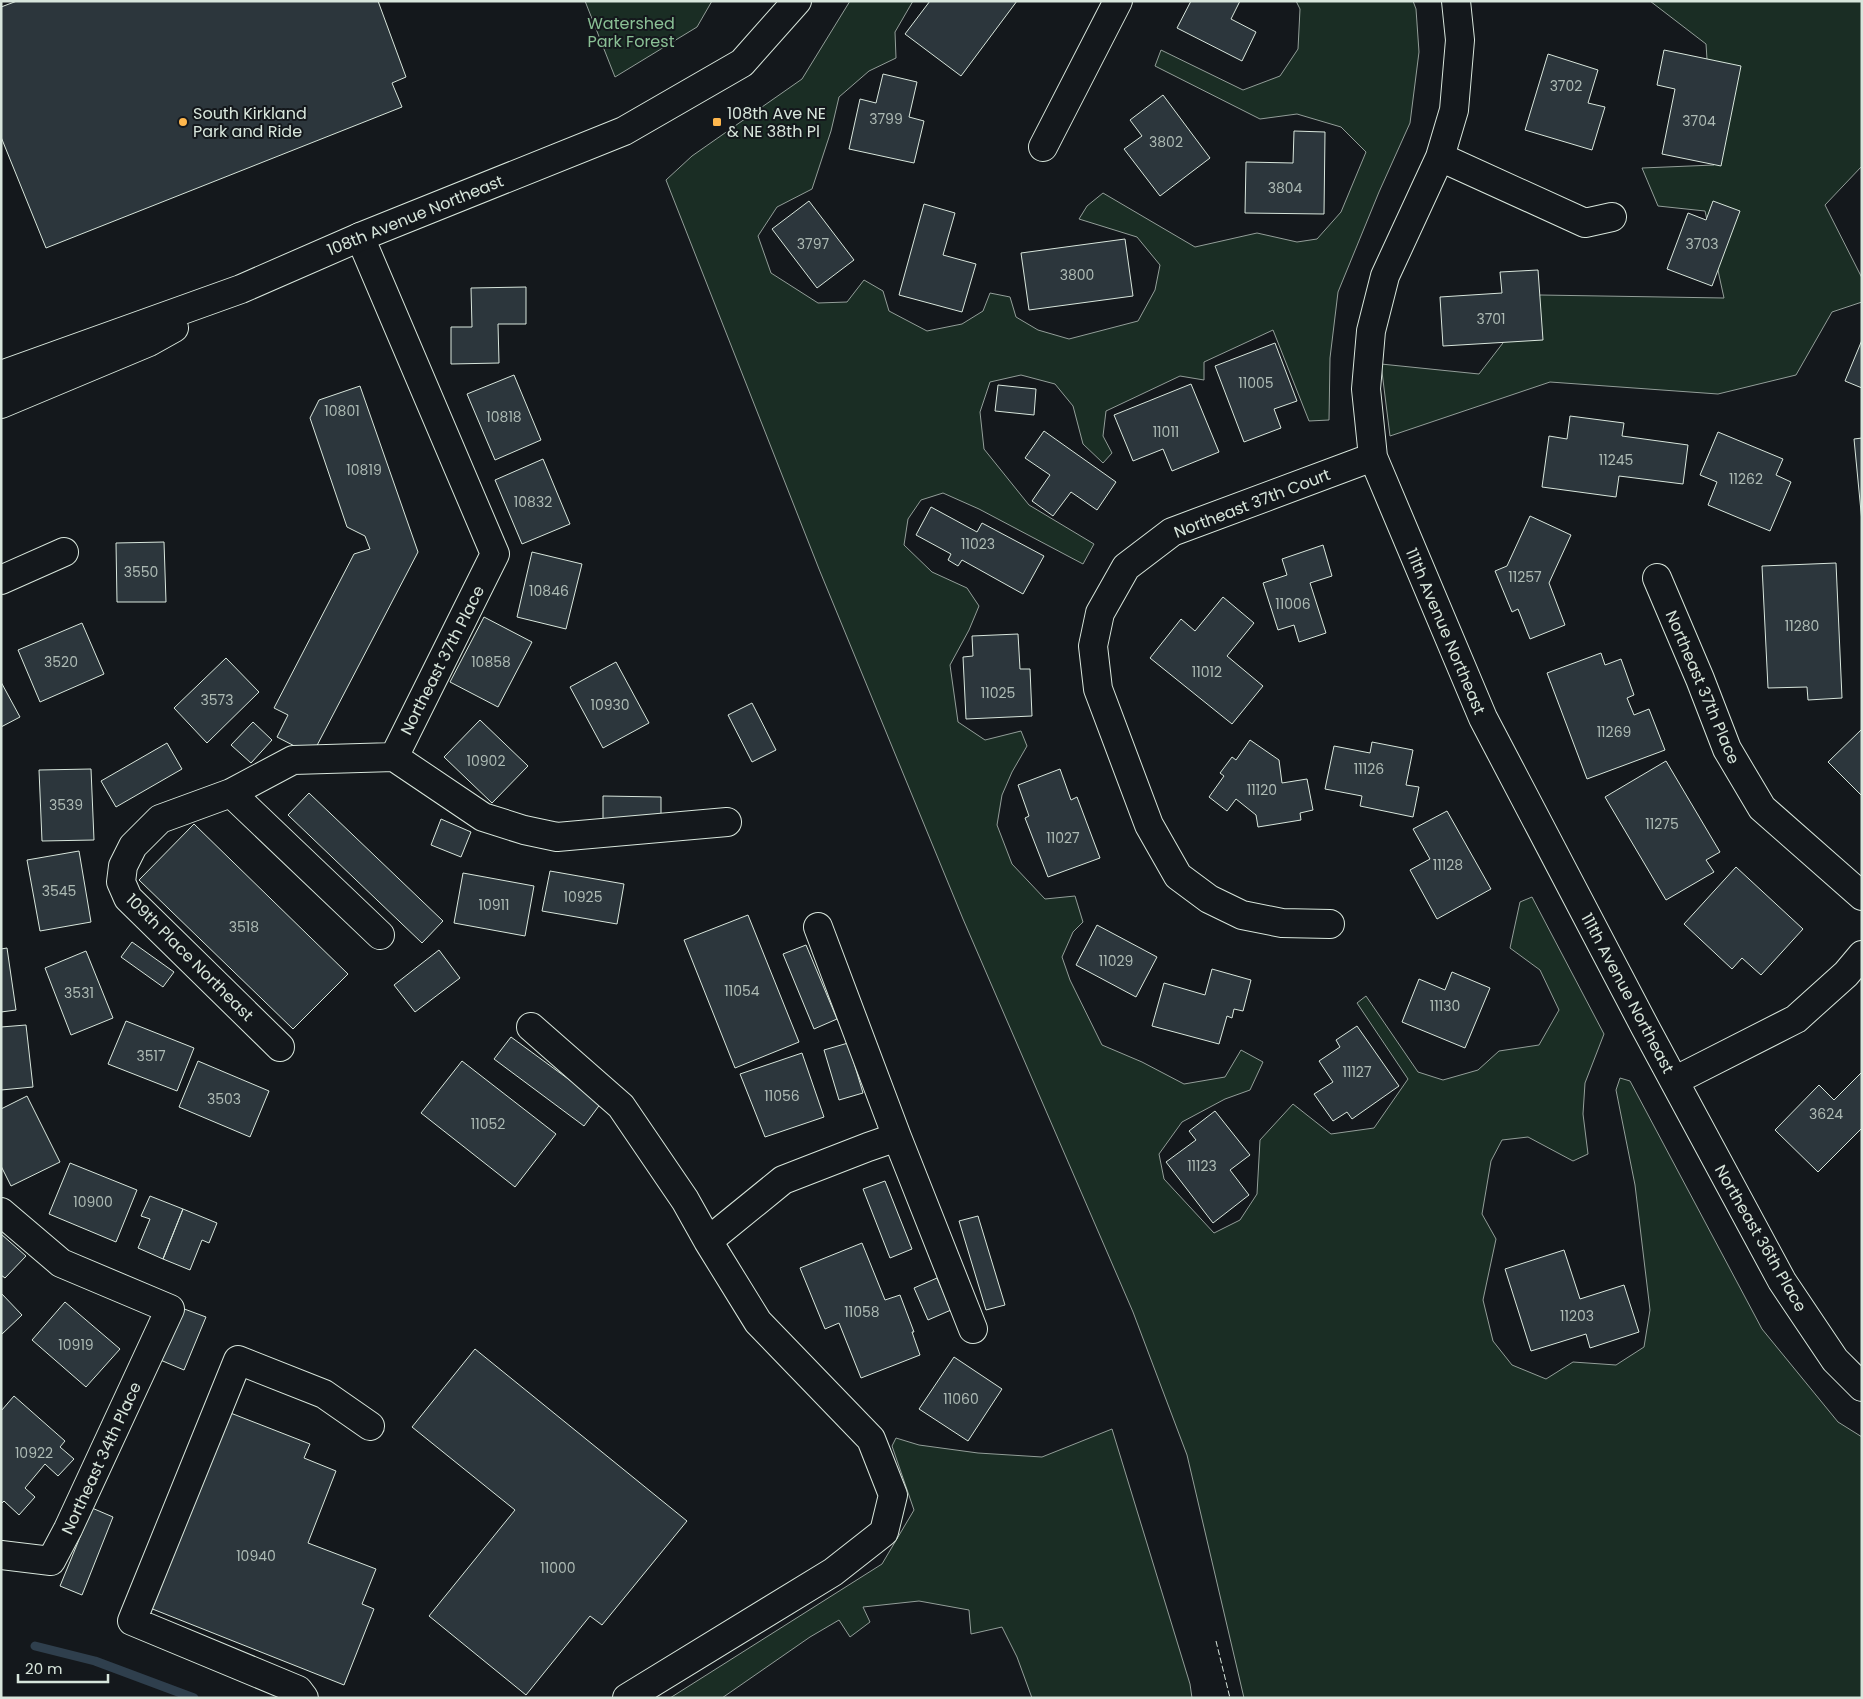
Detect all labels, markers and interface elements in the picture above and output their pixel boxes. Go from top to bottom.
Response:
park label: Watershed Park Forest [587,12,675,53]
house number: 3702 [1550,76,1582,96]
place label: South Kirkland Park and Ride [193,102,307,143]
place label: 108th Ave NE & NE 38th Pl [727,102,826,143]
house number: 3799 [869,109,903,129]
house number: 3704 [1682,111,1716,131]
marker: South Kirkland Park and Ride [177,116,189,128]
marker: 108th Ave NE & NE 38th Pl [711,116,723,128]
house number: 3802 [1149,132,1183,152]
street label: 108th Avenue Northeast [324,169,507,261]
house number: 3804 [1268,178,1303,198]
house number: 3797 [797,234,830,254]
house number: 3703 [1686,234,1718,254]
house number: 3800 [1060,265,1094,285]
house number: 3701 [1476,309,1506,329]
house number: 11005 [1238,373,1274,393]
house number: 10801 [324,401,360,421]
house number: 10818 [486,407,522,427]
house number: 11011 [1153,422,1179,442]
house number: 11245 [1599,450,1633,470]
house number: 10819 [346,460,382,480]
street label: Northeast 37th Court [1171,463,1334,544]
house number: 11262 [1729,469,1763,489]
house number: 10832 [514,492,552,512]
house number: 11023 [961,534,995,554]
street label: 111th Avenue Northeast [1400,545,1491,718]
house number: 3550 [124,562,158,582]
house number: 11257 [1508,567,1542,587]
street label: Northeast 37th Place [395,581,490,739]
house number: 10846 [529,581,569,601]
house number: 11006 [1275,594,1311,614]
street label: Northeast 37th Place [1660,607,1745,768]
house number: 11280 [1785,616,1819,636]
house number: 3520 [44,652,78,672]
house number: 10858 [471,652,511,672]
house number: 11012 [1192,662,1222,682]
house number: 11025 [981,683,1015,703]
house number: 3573 [201,690,233,710]
house number: 10930 [590,695,630,715]
house number: 11269 [1597,722,1631,742]
house number: 10902 [467,751,505,771]
house number: 11126 [1354,759,1384,779]
house number: 11120 [1247,780,1277,800]
house number: 3539 [49,795,83,815]
house number: 11275 [1645,814,1679,834]
house number: 11027 [1046,828,1080,848]
house number: 11128 [1433,855,1463,875]
house number: 3545 [42,881,76,901]
house number: 10925 [564,887,602,907]
street label: 109th Place Northeast [121,888,259,1026]
house number: 10911 [478,895,510,915]
street label: 111th Avenue Northeast [1576,909,1680,1078]
house number: 3518 [229,917,259,937]
house number: 11029 [1099,951,1133,971]
house number: 11054 [724,981,760,1001]
house number: 3531 [64,983,94,1003]
house number: 11130 [1430,996,1460,1016]
house number: 3517 [136,1046,166,1066]
house number: 11127 [1342,1062,1372,1082]
house number: 11056 [764,1086,800,1106]
house number: 3503 [207,1089,241,1109]
house number: 3624 [1809,1104,1843,1124]
house number: 11052 [471,1114,505,1134]
house number: 11123 [1187,1156,1217,1176]
street label: Northeast 36th Place [1709,1160,1812,1316]
house number: 10900 [73,1192,113,1212]
house number: 11058 [844,1302,880,1322]
house number: 11203 [1560,1306,1594,1326]
house number: 10919 [58,1335,94,1355]
street label: Northeast 34th Place [56,1378,147,1538]
house number: 11060 [943,1389,979,1409]
house number: 10922 [15,1443,53,1463]
house number: 10940 [236,1546,276,1566]
house number: 11000 [540,1558,576,1578]
scale bar [18,1652,108,1684]
text: 20 m [25,1658,63,1679]

